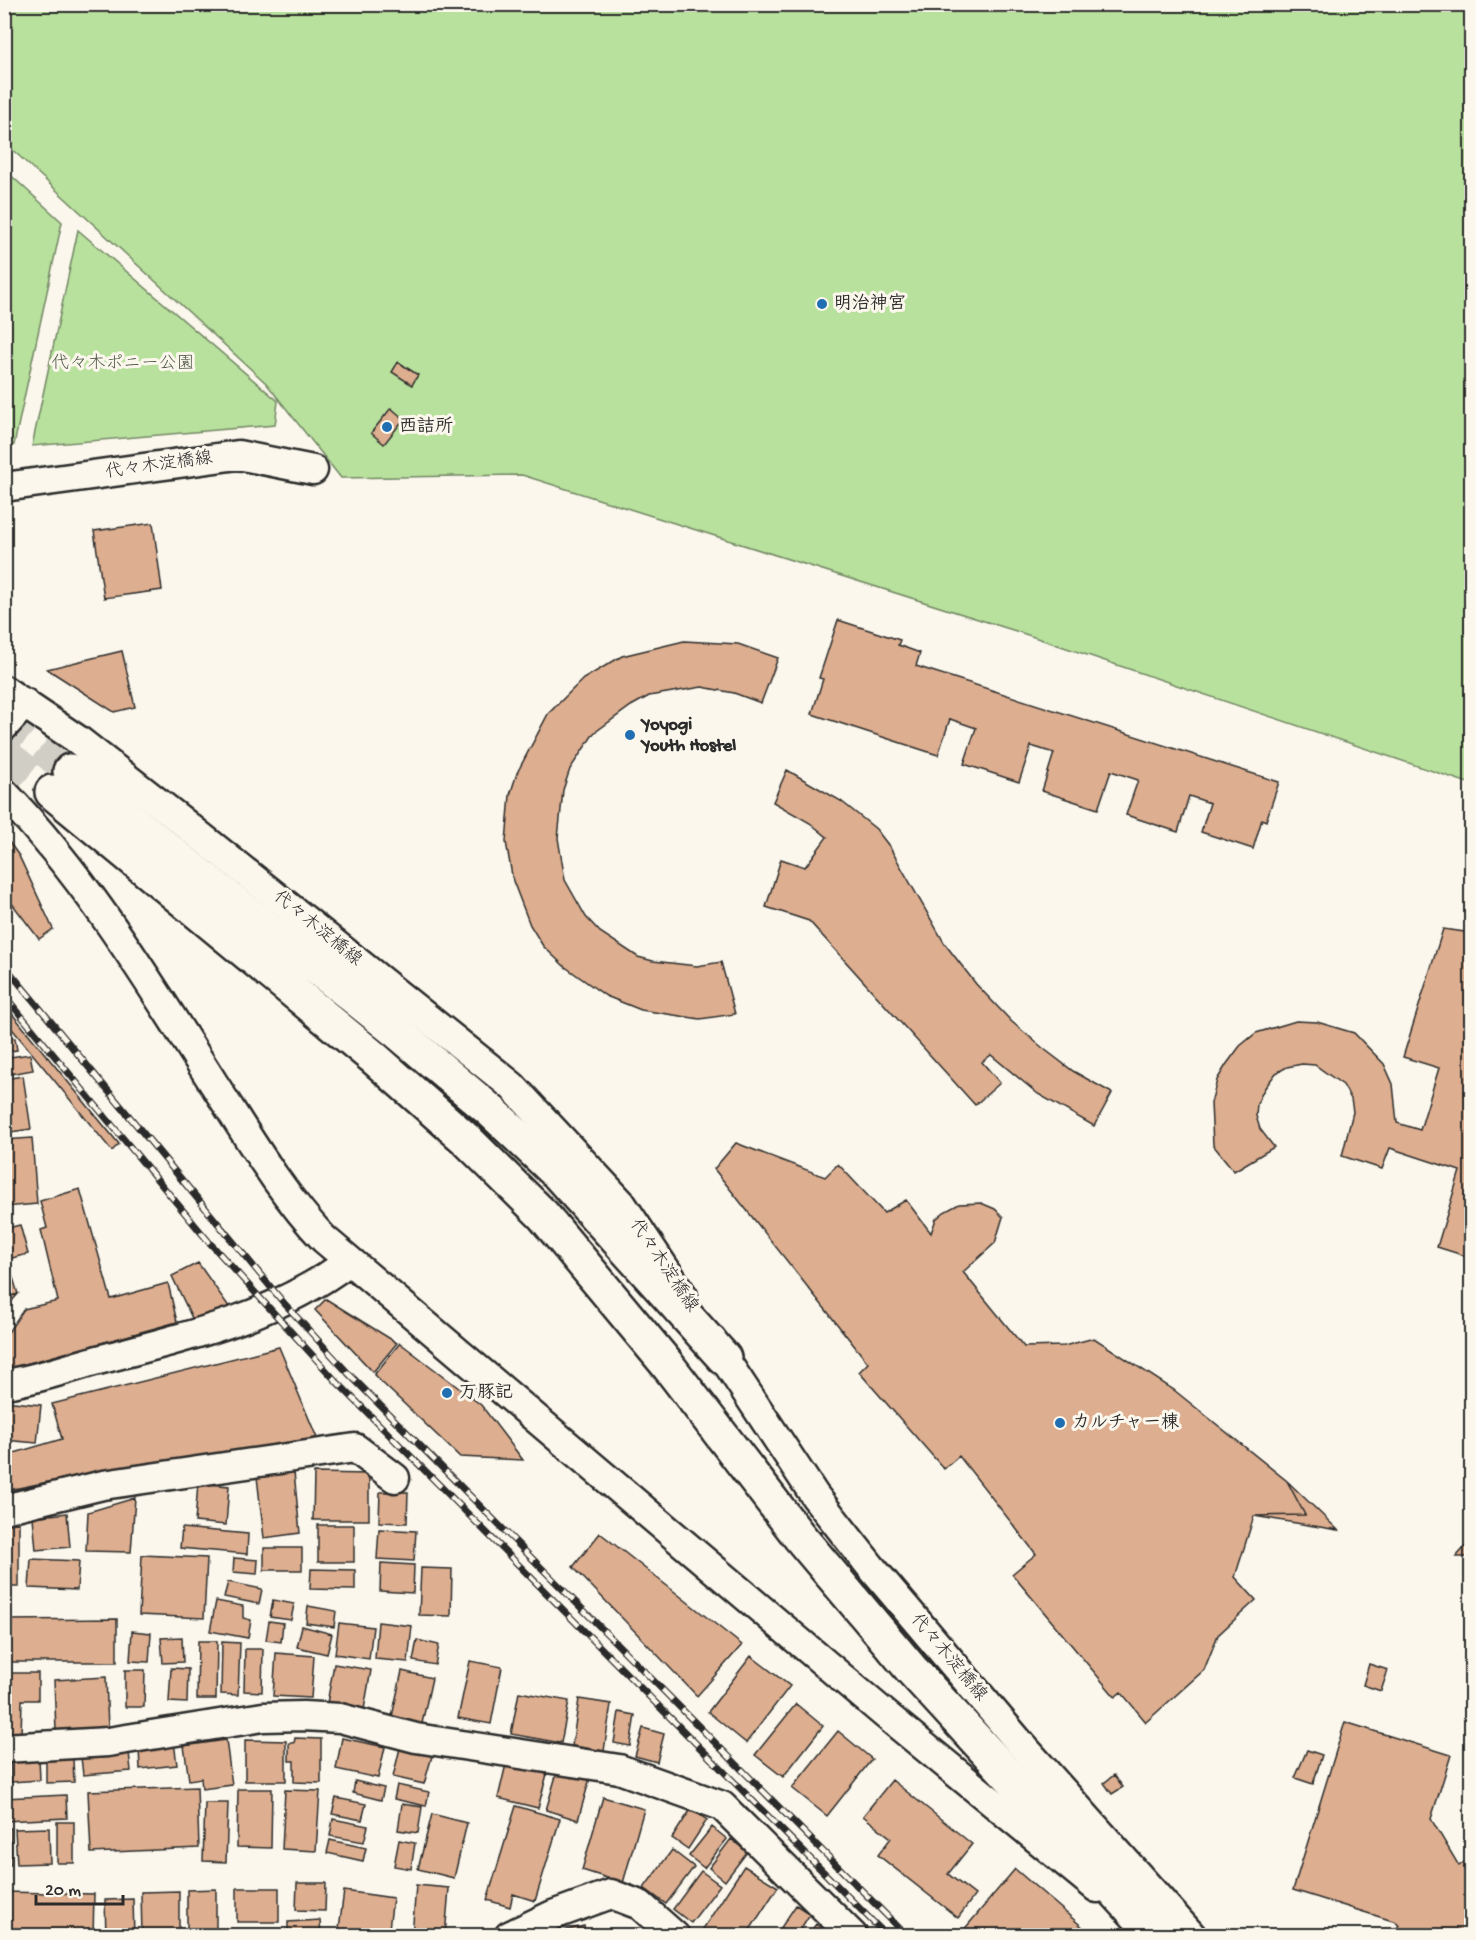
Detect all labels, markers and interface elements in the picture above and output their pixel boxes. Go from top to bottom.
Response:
place label: 明治神宮 [834,293,906,315]
marker: 明治神宮 [815,297,829,311]
park label: 代々木ポニー公園 [51,353,195,375]
place label: 西詰所 [399,416,453,438]
marker: 西詰所 [380,420,394,434]
street label: 代々木淀橋線 [104,447,214,484]
place label: Yoyogi Youth Hostel [640,715,736,757]
marker: Yoyogi Youth Hostel [623,728,637,742]
street label: 代々木淀橋線 [268,886,366,971]
street label: 代々木淀橋線 [624,1215,703,1317]
place label: 万豚記 [459,1382,513,1404]
marker: 万豚記 [440,1386,454,1400]
place label: カルチャー棟 [1072,1412,1179,1434]
marker: カルチャー棟 [1053,1416,1067,1430]
street label: 代々木淀橋線 [905,1609,992,1706]
scale bar [36,1868,123,1906]
text: 20 m [45,1881,81,1902]

